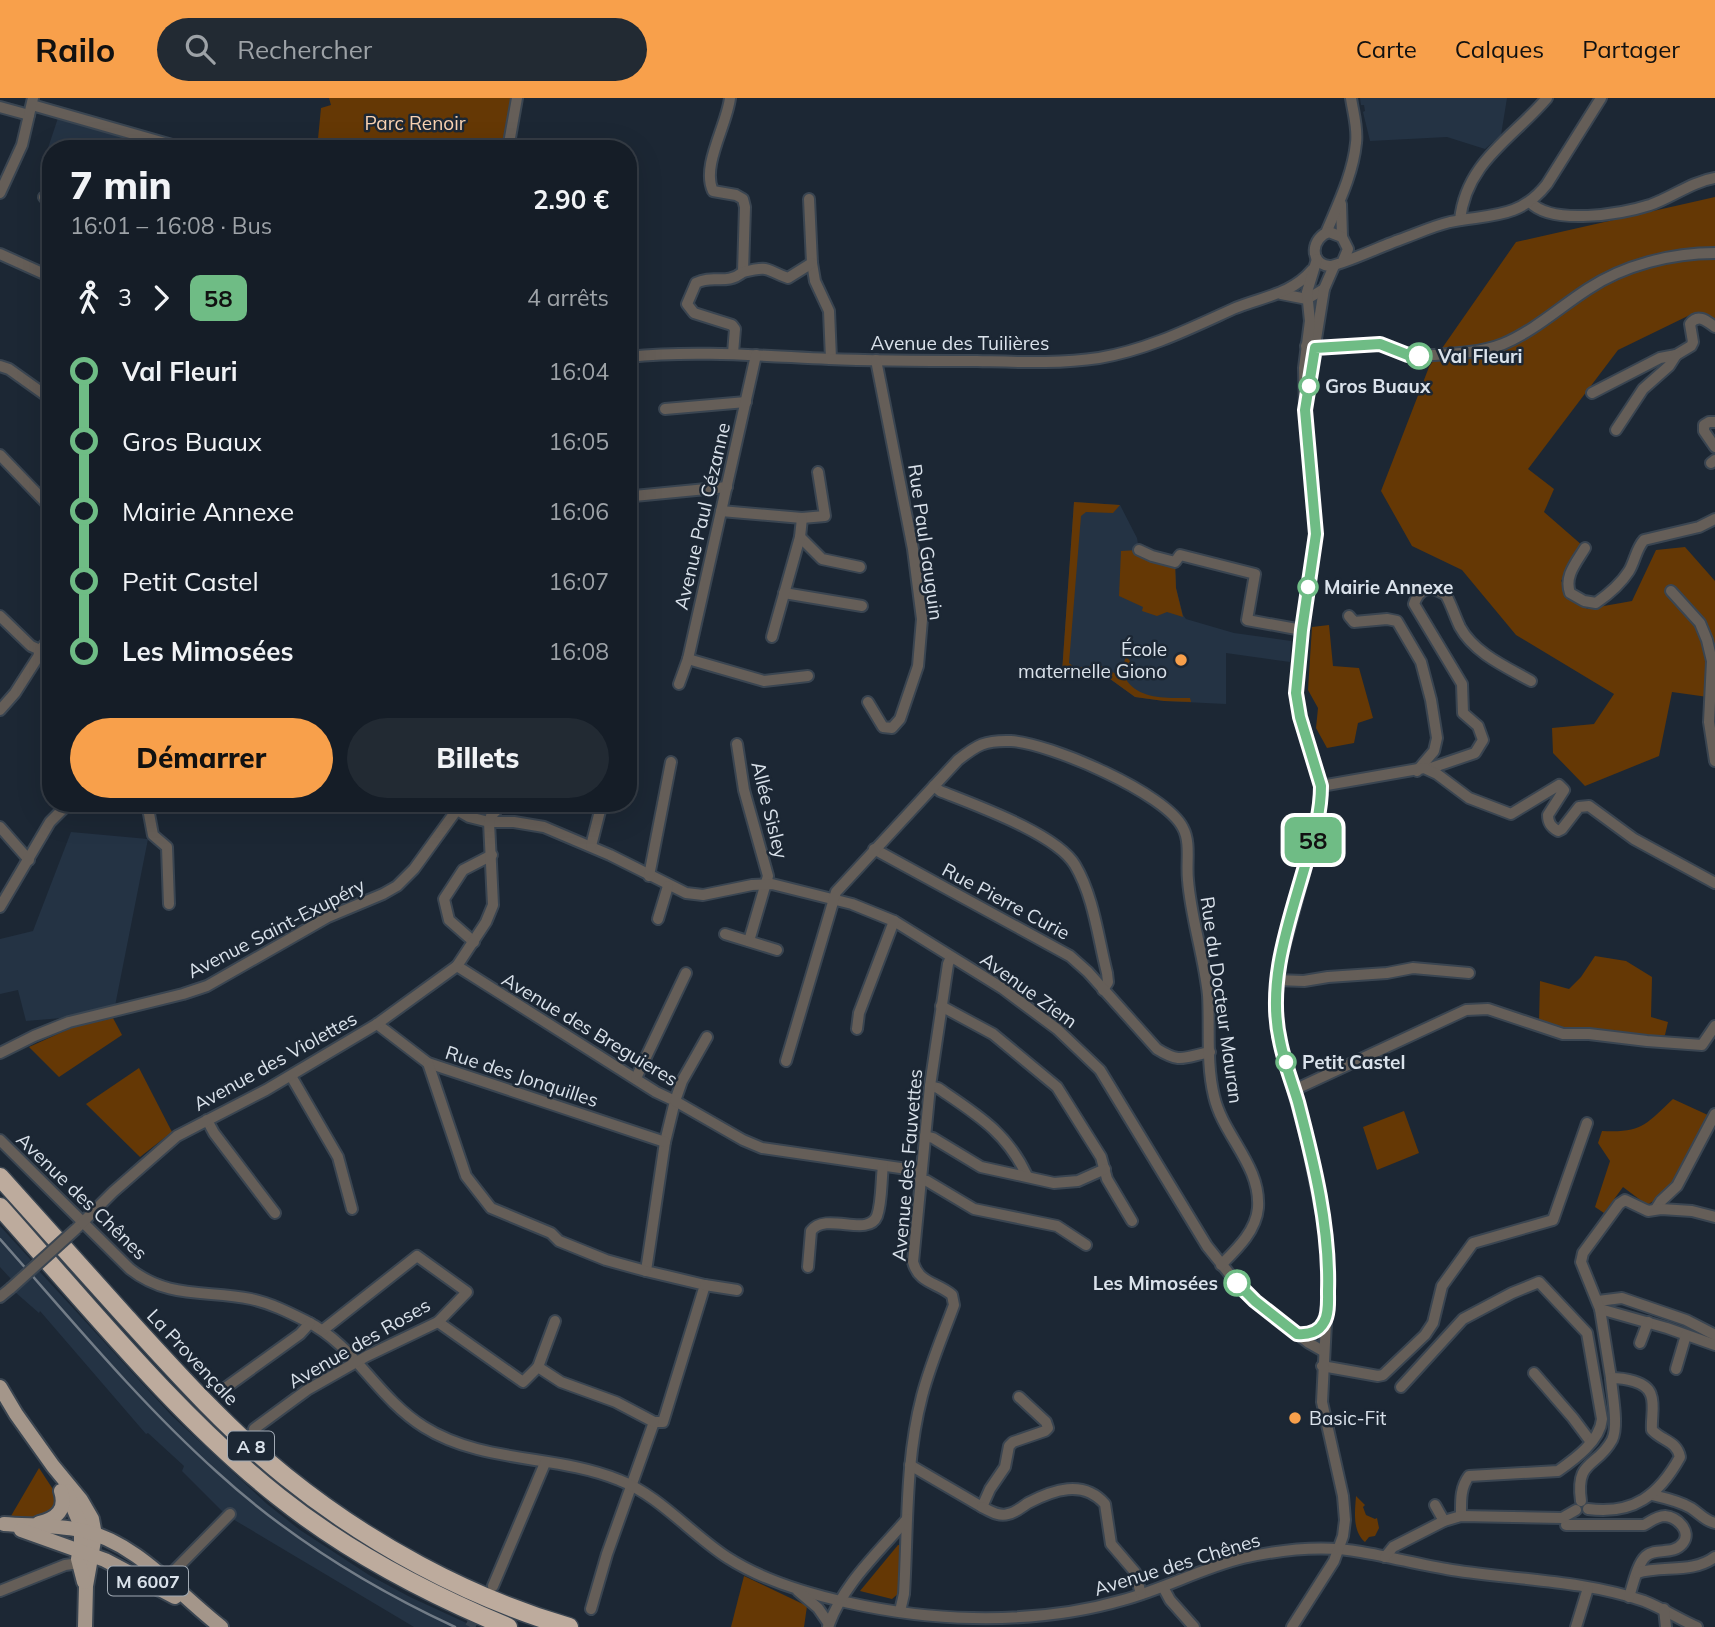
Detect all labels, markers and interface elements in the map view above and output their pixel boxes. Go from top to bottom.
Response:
search box [157,18,647,81]
text: Railo [35,29,115,70]
icon: search [181,30,219,68]
text: Rechercher [237,33,372,66]
text: Carte [1356,34,1417,64]
text: Calques [1455,34,1544,64]
text: Partager [1582,34,1680,64]
park label: Parc Renoir [364,111,466,135]
text: 7 min [70,161,172,209]
text: 2.90 € [533,183,609,216]
text: 16:01 – 16:08 · Bus [70,211,272,240]
icon: walk [70,279,108,317]
icon: forward [142,279,180,317]
text: 3 [118,283,132,312]
text: 58 [204,283,233,313]
text: 4 arrêts [527,283,609,312]
street label: Avenue des Tuilières [871,331,1049,355]
marker: Val Fleuri [1406,343,1432,369]
place label: Val Fleuri [1437,344,1523,368]
text: Val Fleuri [122,355,238,388]
text: 16:04 [549,357,609,386]
place label: Gros Buaux [1325,374,1431,398]
marker: Gros Buaux [1299,376,1319,396]
street label: Avenue Paul Cézanne [669,420,735,612]
text: Gros Buaux [122,425,262,458]
text: 16:05 [549,427,609,456]
street label: Rue Paul Gauguin [903,462,949,622]
text: Mairie Annexe [122,495,294,528]
text: 16:06 [549,497,609,526]
text: Petit Castel [122,565,259,598]
text: 16:07 [549,567,609,596]
place label: Mairie Annexe [1324,575,1453,599]
marker: Mairie Annexe [1298,577,1318,597]
text: Les Mimosées [122,635,294,668]
text: 16:08 [549,637,609,666]
place label: École maternelle Giono [1018,637,1167,683]
marker: École maternelle Giono [1173,652,1189,668]
button: Démarrer [70,718,333,798]
button: Billets [347,718,609,798]
street label: Allée Sisley [746,759,794,861]
line badge: 58 [1282,817,1344,863]
text: 58 [1299,825,1327,855]
street label: Rue Pierre Curie [938,857,1074,945]
street label: Avenue Saint-Exupéry [183,873,369,983]
street label: Rue du Docteur Mauran [1196,895,1248,1105]
street label: Avenue Ziem [976,947,1082,1033]
street label: Avenue des Breguieres [498,967,682,1091]
street label: Avenue des Violettes [189,1006,361,1116]
street label: Rue des Jonquilles [442,1040,602,1112]
place label: Petit Castel [1302,1050,1405,1074]
marker: Petit Castel [1276,1052,1296,1072]
street label: Avenue des Fauvettes [887,1068,927,1262]
street label: Avenue des Chênes [12,1127,152,1265]
marker: Les Mimosées [1224,1270,1250,1296]
place label: Les Mimosées [1093,1271,1218,1295]
street label: Avenue des Roses [284,1293,434,1393]
street label: La Provençale [142,1304,244,1410]
place label: Basic-Fit [1309,1406,1387,1430]
marker: Basic-Fit [1287,1410,1303,1426]
road number: A 8 [228,1432,274,1461]
street label: Avenue des Chênes [1091,1527,1263,1601]
road number: M 6007 [108,1566,188,1596]

